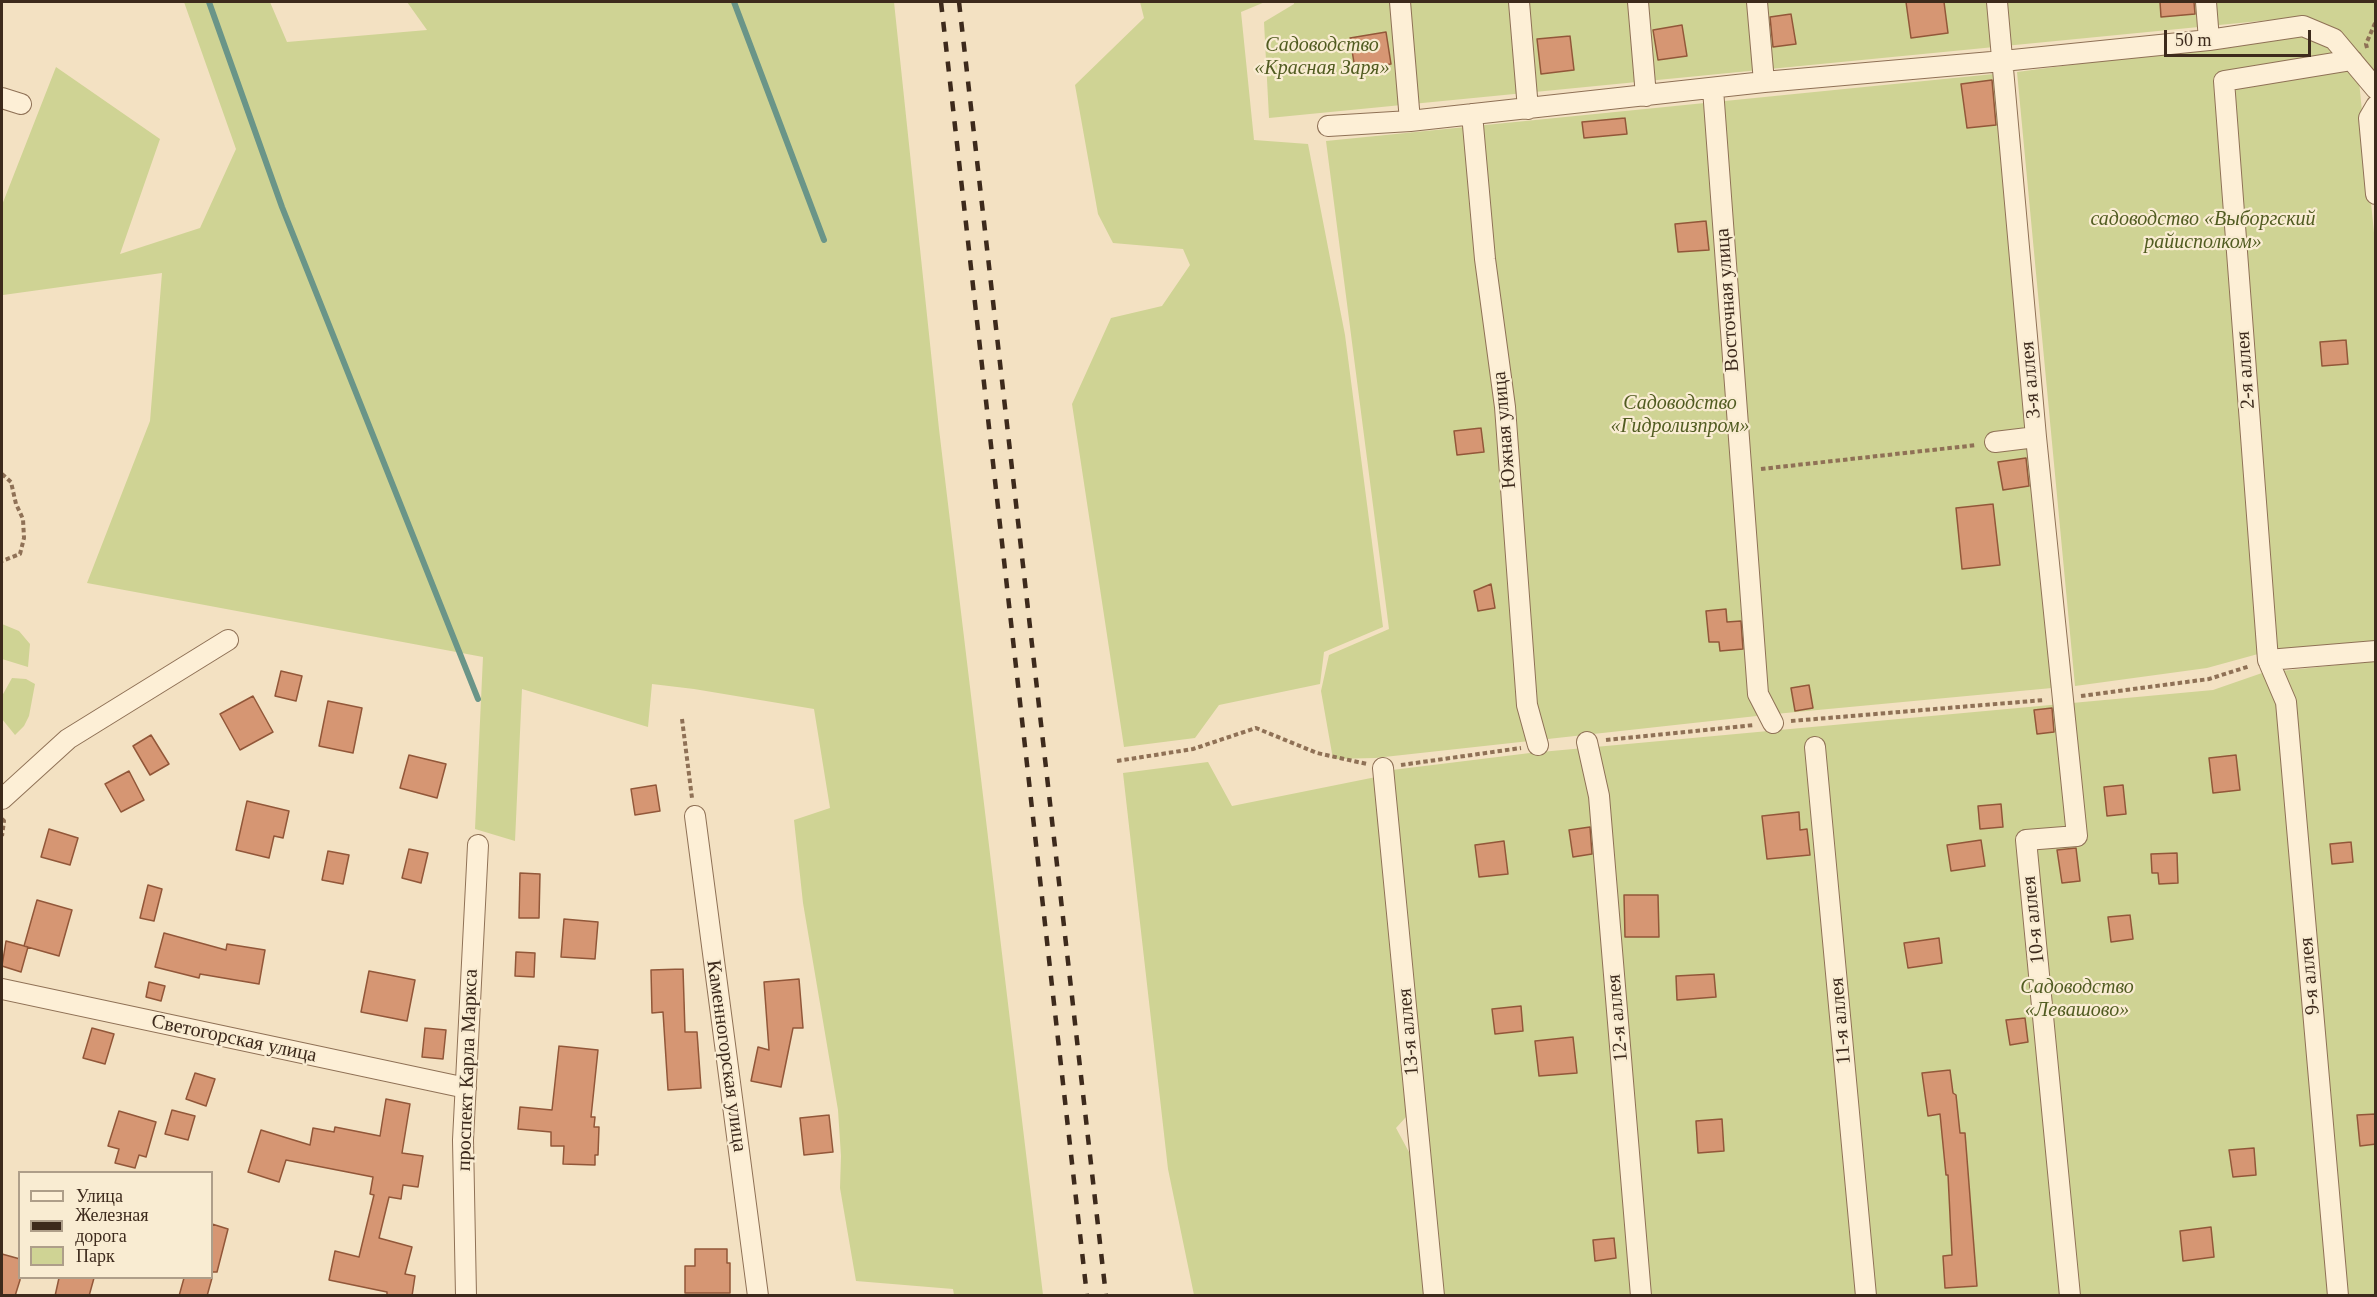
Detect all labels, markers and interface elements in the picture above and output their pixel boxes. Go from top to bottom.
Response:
scale bar [2167,18,2314,56]
text: 50 m [2175,30,2212,50]
park label: Садоводство «Красная Заря» [1254,34,1390,81]
park label: садоводство «Выборгский райисполком» [2090,208,2316,255]
street label: Восточная улица [1711,227,1745,373]
street label: 2-я аллея [2231,330,2261,410]
street label: 3-я аллея [2016,340,2046,420]
street label: Южная улица [1488,370,1522,490]
park label: Садоводство «Гидролизпром» [1610,392,1750,439]
street label: 10-я аллея [2017,875,2051,965]
street label: 9-я аллея [2295,936,2325,1016]
street label: Каменногорская улица [701,959,751,1153]
street label: проспект Карла Маркса [452,969,484,1171]
street label: 12-я аллея [1602,973,1634,1063]
park label: Садоводство «Левашово» [2020,976,2134,1023]
street label: 11-я аллея [1825,977,1857,1065]
street label: 13-я аллея [1393,987,1425,1077]
street label: Светогорская улица [149,1010,319,1068]
legend [18,1171,213,1279]
text: Улица [76,1186,123,1206]
text: Железная дорога [75,1205,149,1246]
text: Парк [76,1246,115,1266]

